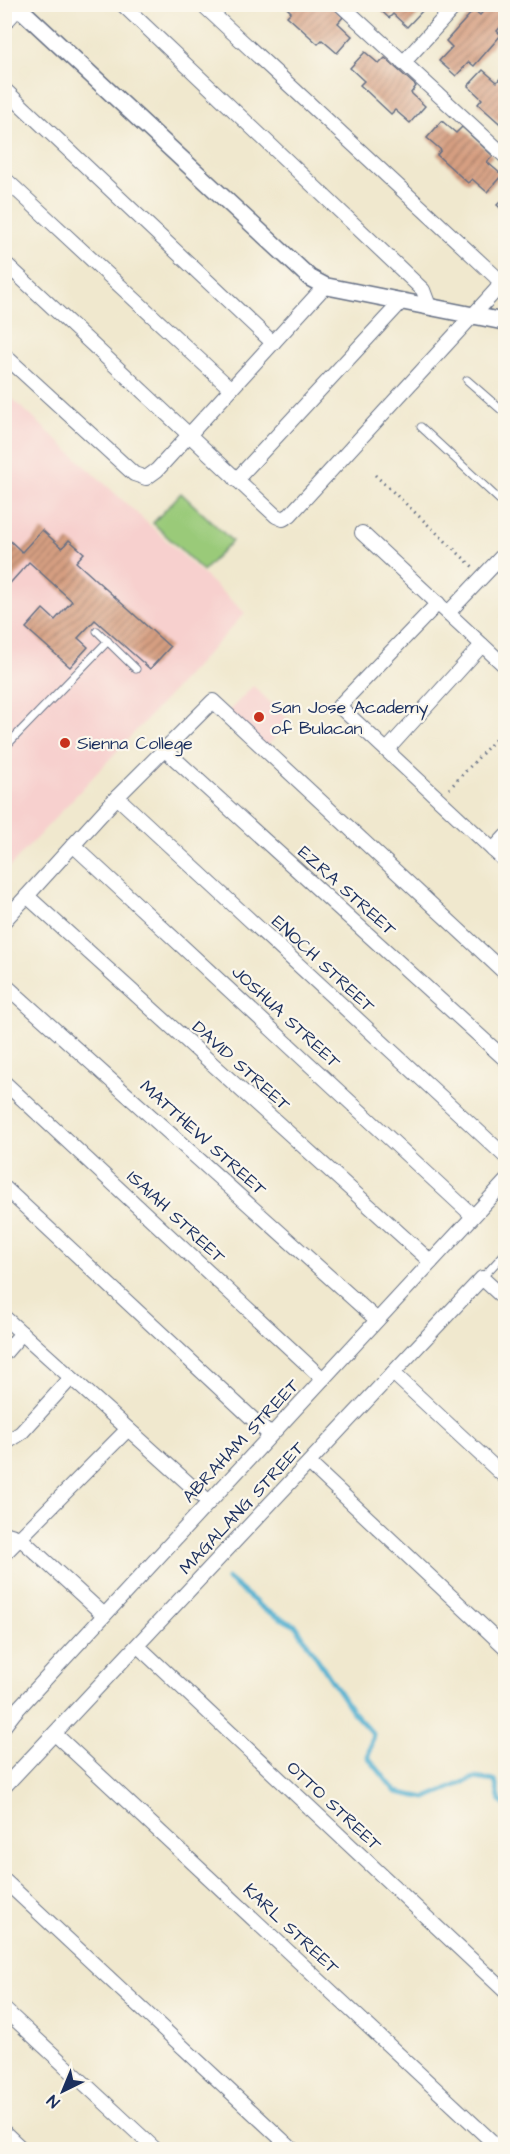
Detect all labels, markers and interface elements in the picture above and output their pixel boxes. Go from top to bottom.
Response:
place label: San Jose Academy of Bulacan [271,695,429,741]
marker: San Jose Academy of Bulacan [252,710,266,724]
place label: Sienna College [77,731,193,757]
marker: Sienna College [58,736,72,750]
street label: EZRA STREET [292,840,402,942]
street label: ENOCH STREET [266,910,381,1019]
street label: JOSHUA STREET [226,960,347,1075]
street label: DAVID STREET [186,1015,296,1117]
street label: MATTHEW STREET [134,1074,272,1202]
street label: ISAIAH STREET [121,1165,231,1270]
street label: ABRAHAM STREET [177,1373,306,1509]
street label: MAGALANG STREET [174,1435,311,1580]
street label: OTTO STREET [281,1755,388,1857]
street label: KARL STREET [237,1878,345,1981]
north arrow [33,2061,93,2121]
text: N [42,2090,65,2113]

